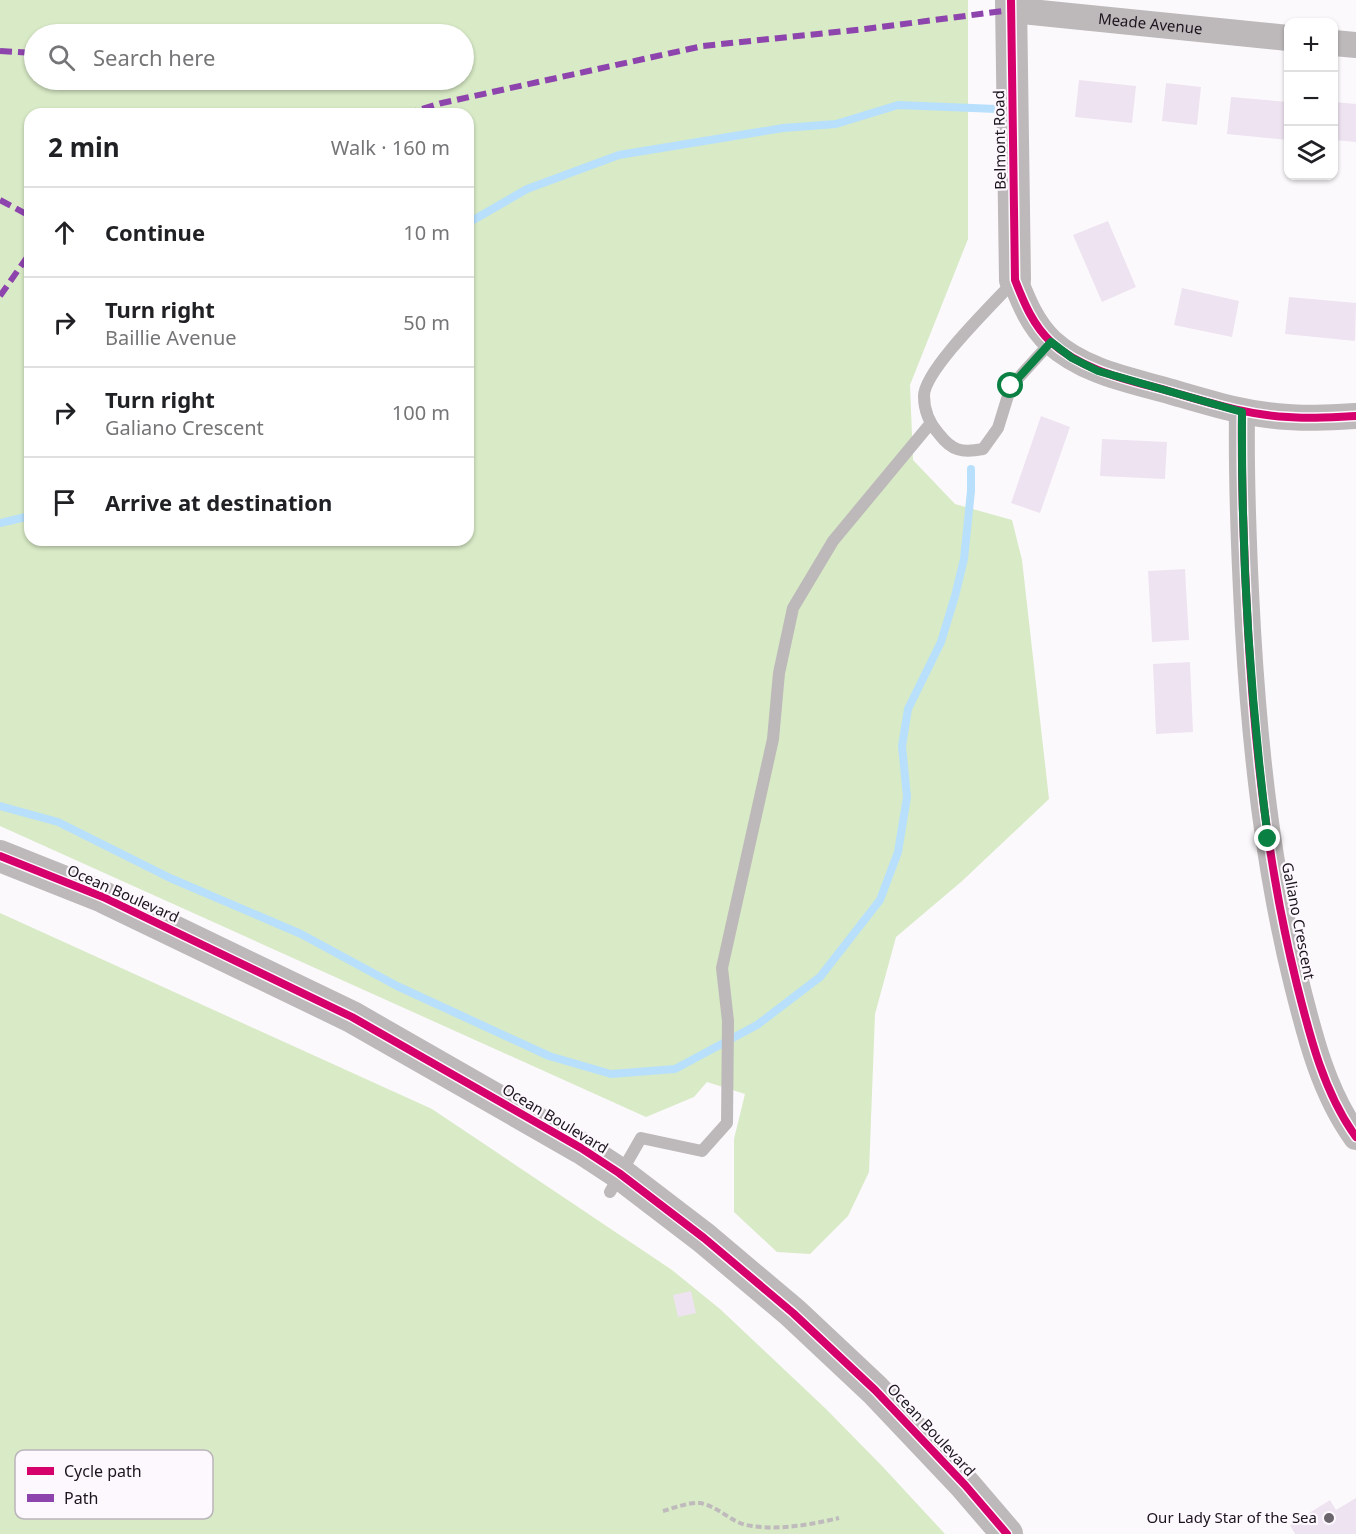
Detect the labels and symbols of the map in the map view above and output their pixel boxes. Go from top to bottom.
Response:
street label: Meade Avenue [1097,8,1204,38]
street label: Belmont Road [988,90,1010,190]
route start [997,372,1023,398]
route end [1254,825,1280,851]
street label: Ocean Boulevard [64,859,182,927]
street label: Galiano Crescent [1278,860,1320,982]
street label: Ocean Boulevard [499,1079,612,1158]
street label: Ocean Boulevard [883,1379,980,1480]
legend [15,1450,213,1519]
text: Cycle path [64,1460,142,1482]
text: Path [64,1487,98,1509]
place label: Our Lady Star of the Sea [1146,1507,1317,1527]
marker: Our Lady Star of the Sea [1322,1511,1336,1525]

